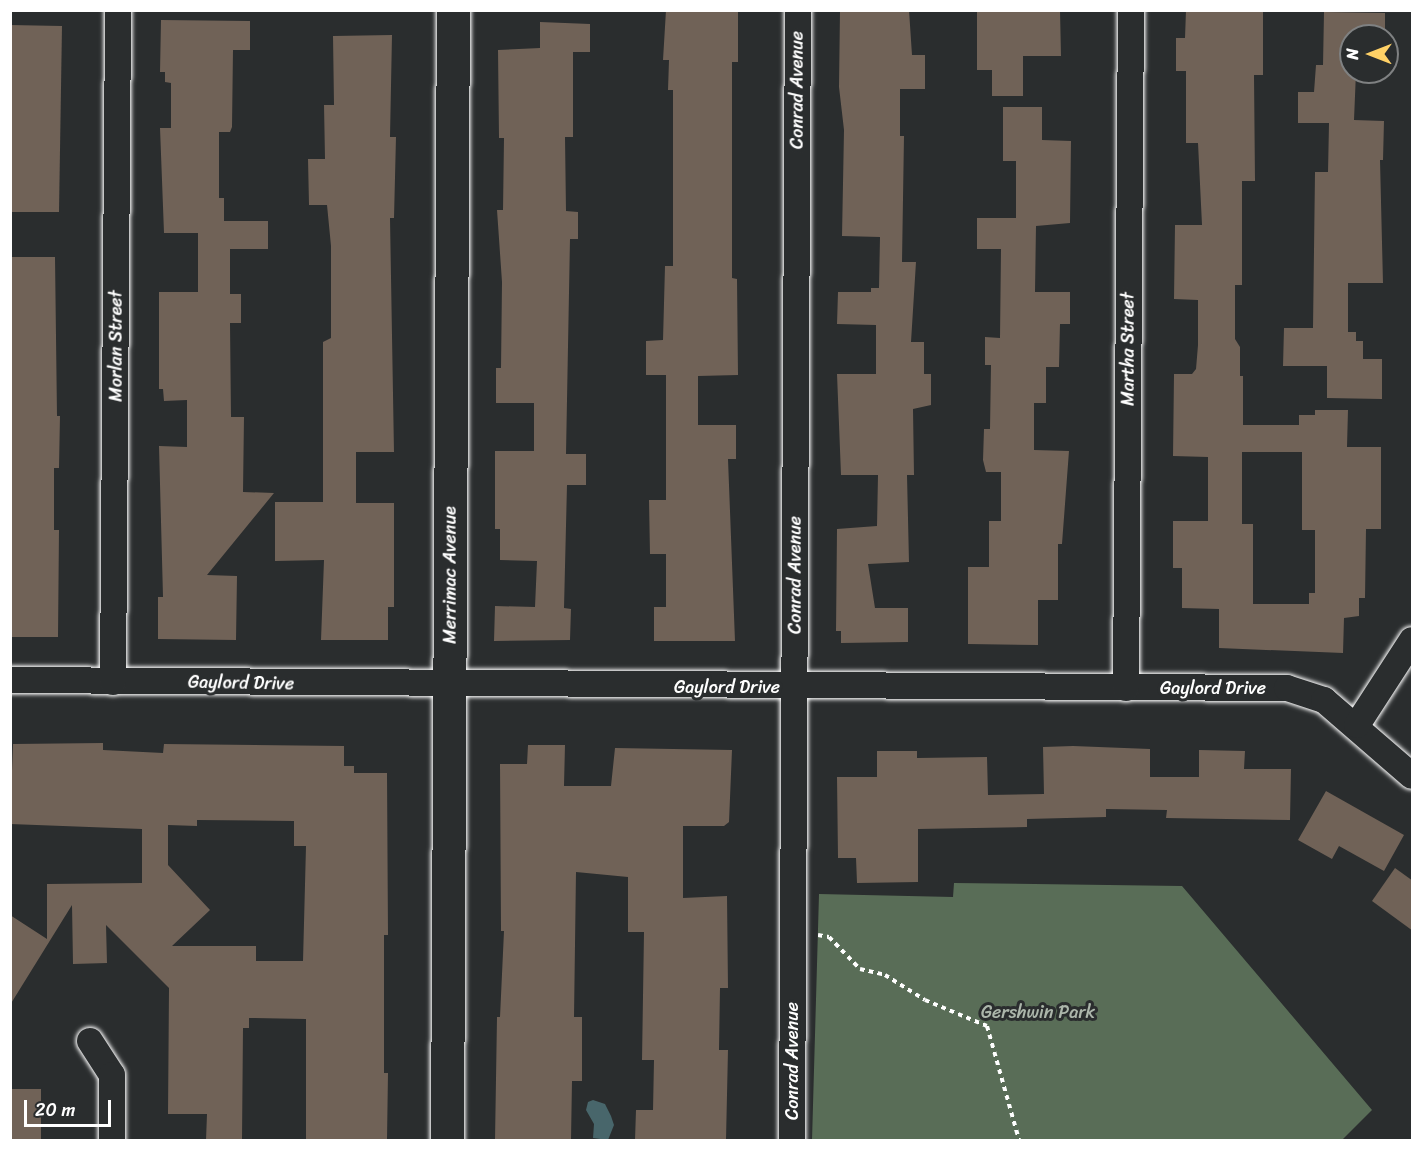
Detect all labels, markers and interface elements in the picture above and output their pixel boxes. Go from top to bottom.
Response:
north arrow [1339,24,1399,84]
street label: Conrad Avenue [786,31,808,149]
text: N [1338,48,1367,60]
street label: Morlan Street [105,290,127,402]
street label: Martha Street [1117,292,1139,406]
street label: Merrimac Avenue [439,506,461,644]
street label: Conrad Avenue [784,516,806,634]
street label: Gaylord Drive [188,671,294,695]
street label: Gaylord Drive [674,676,780,698]
street label: Gaylord Drive [1160,677,1266,699]
park label: Gershwin Park [981,1001,1095,1023]
street label: Conrad Avenue [781,1002,803,1120]
scale bar [27,1088,114,1126]
text: 20 m [35,1094,75,1126]

